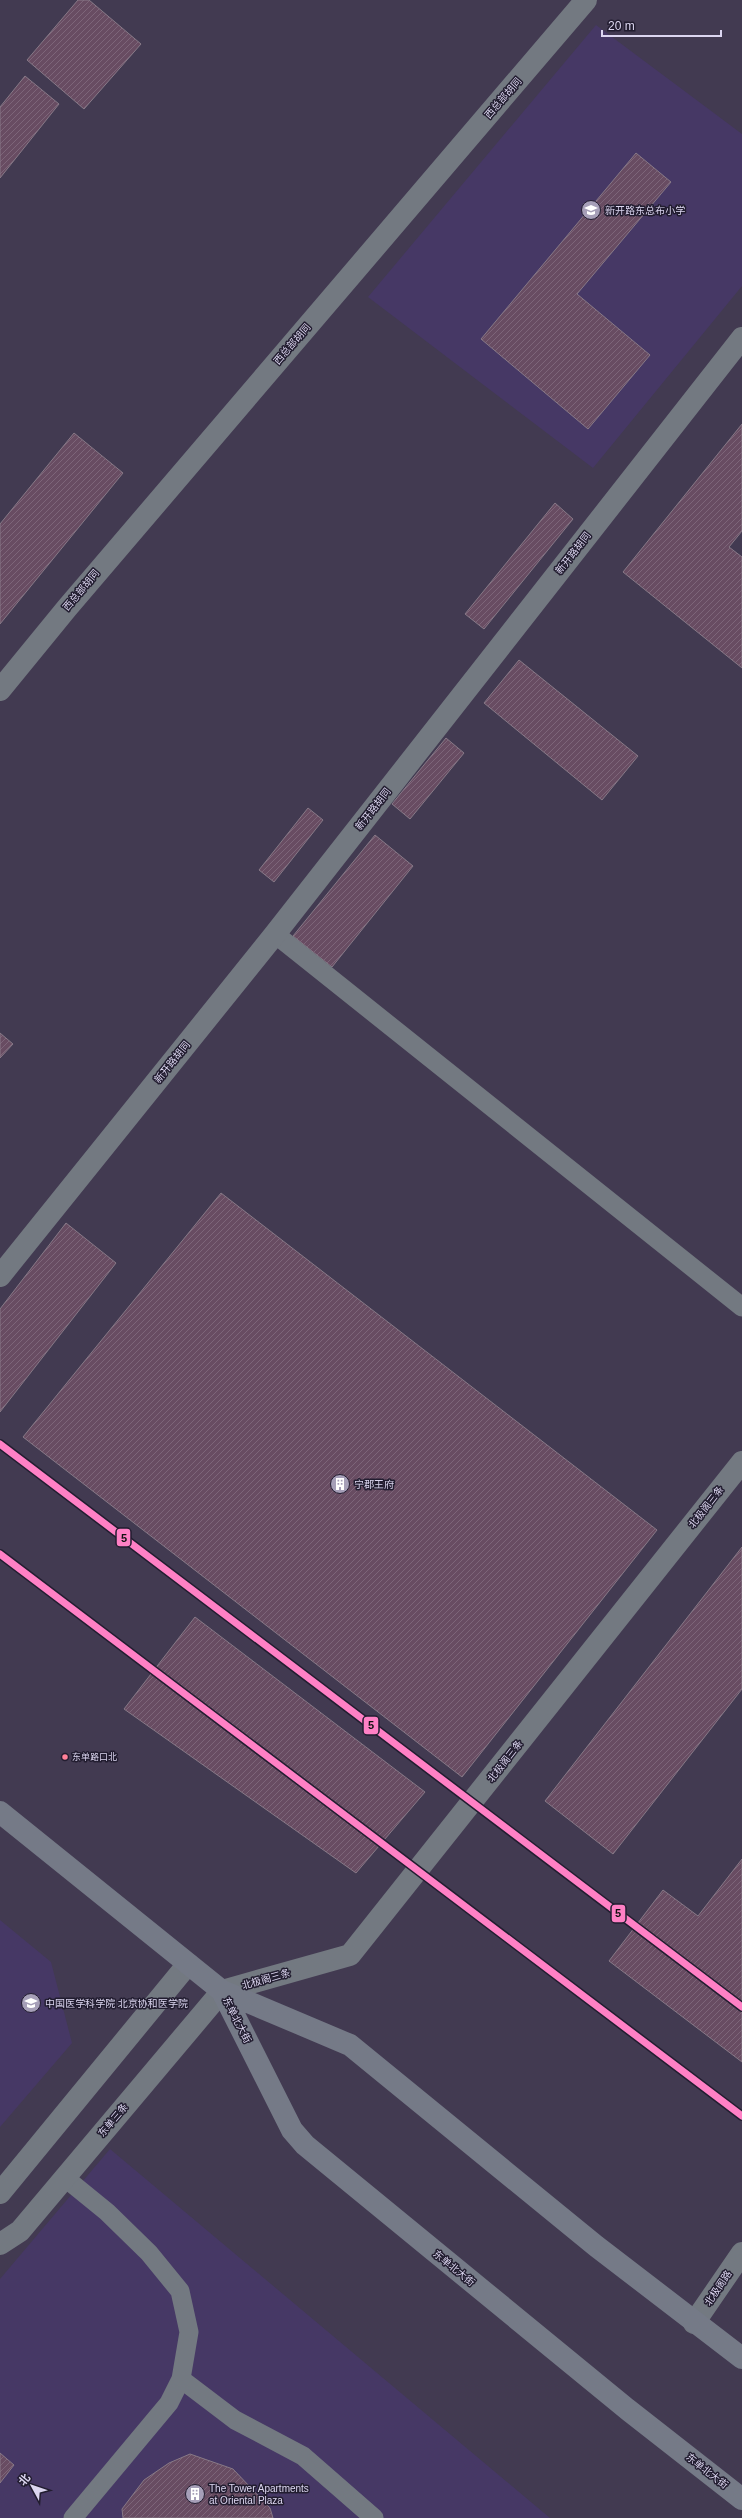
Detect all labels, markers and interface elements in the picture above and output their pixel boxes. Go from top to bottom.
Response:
scale bar [602,12,721,38]
text: 20 m [608,19,635,33]
street label: 西总部胡同 [482,76,524,120]
school or university icon: 新开路东总布小学 [580,199,602,221]
place label: 新开路东总布小学 [605,205,685,216]
street label: 西总部胡同 [271,322,313,366]
street label: 新开路胡同 [553,530,593,576]
street label: 西总部胡同 [61,567,101,613]
street label: 新开路胡同 [353,786,393,832]
street label: 新开路胡同 [152,1039,192,1085]
building icon: 宁郡王府 [329,1473,351,1495]
place label: 宁郡王府 [354,1479,394,1490]
street label: 北极阁三条 [686,1484,726,1530]
line badge: 5 [116,1528,131,1547]
text: 5 [121,1532,127,1544]
line badge: 5 [363,1716,379,1735]
text: 5 [368,1719,374,1731]
street label: 北极阁三条 [485,1738,525,1784]
marker: 东单路口北 [60,1752,70,1762]
place label: 东单路口北 [72,1752,117,1762]
line badge: 5 [611,1904,626,1923]
text: 5 [615,1907,621,1919]
street label: 北极阁三条 [240,1967,292,1991]
school or university icon: 中国医学科学院 北京协和医学院 [20,1992,42,2014]
street label: 东单北大街 [221,1995,253,2045]
place label: 中国医学科学院 北京协和医学院 [45,1998,188,2009]
street label: 东单三条 [96,2101,130,2139]
street label: 东单北大街 [431,2248,477,2288]
street label: 北极阁路 [702,2268,734,2308]
street label: 东单北大街 [684,2451,730,2491]
north arrow [12,2466,52,2506]
text: 北 [16,2472,32,2488]
building icon: The Tower Apartments at Oriental Plaza [184,2483,206,2505]
place label: The Tower Apartments at Oriental Plaza [209,2483,309,2506]

